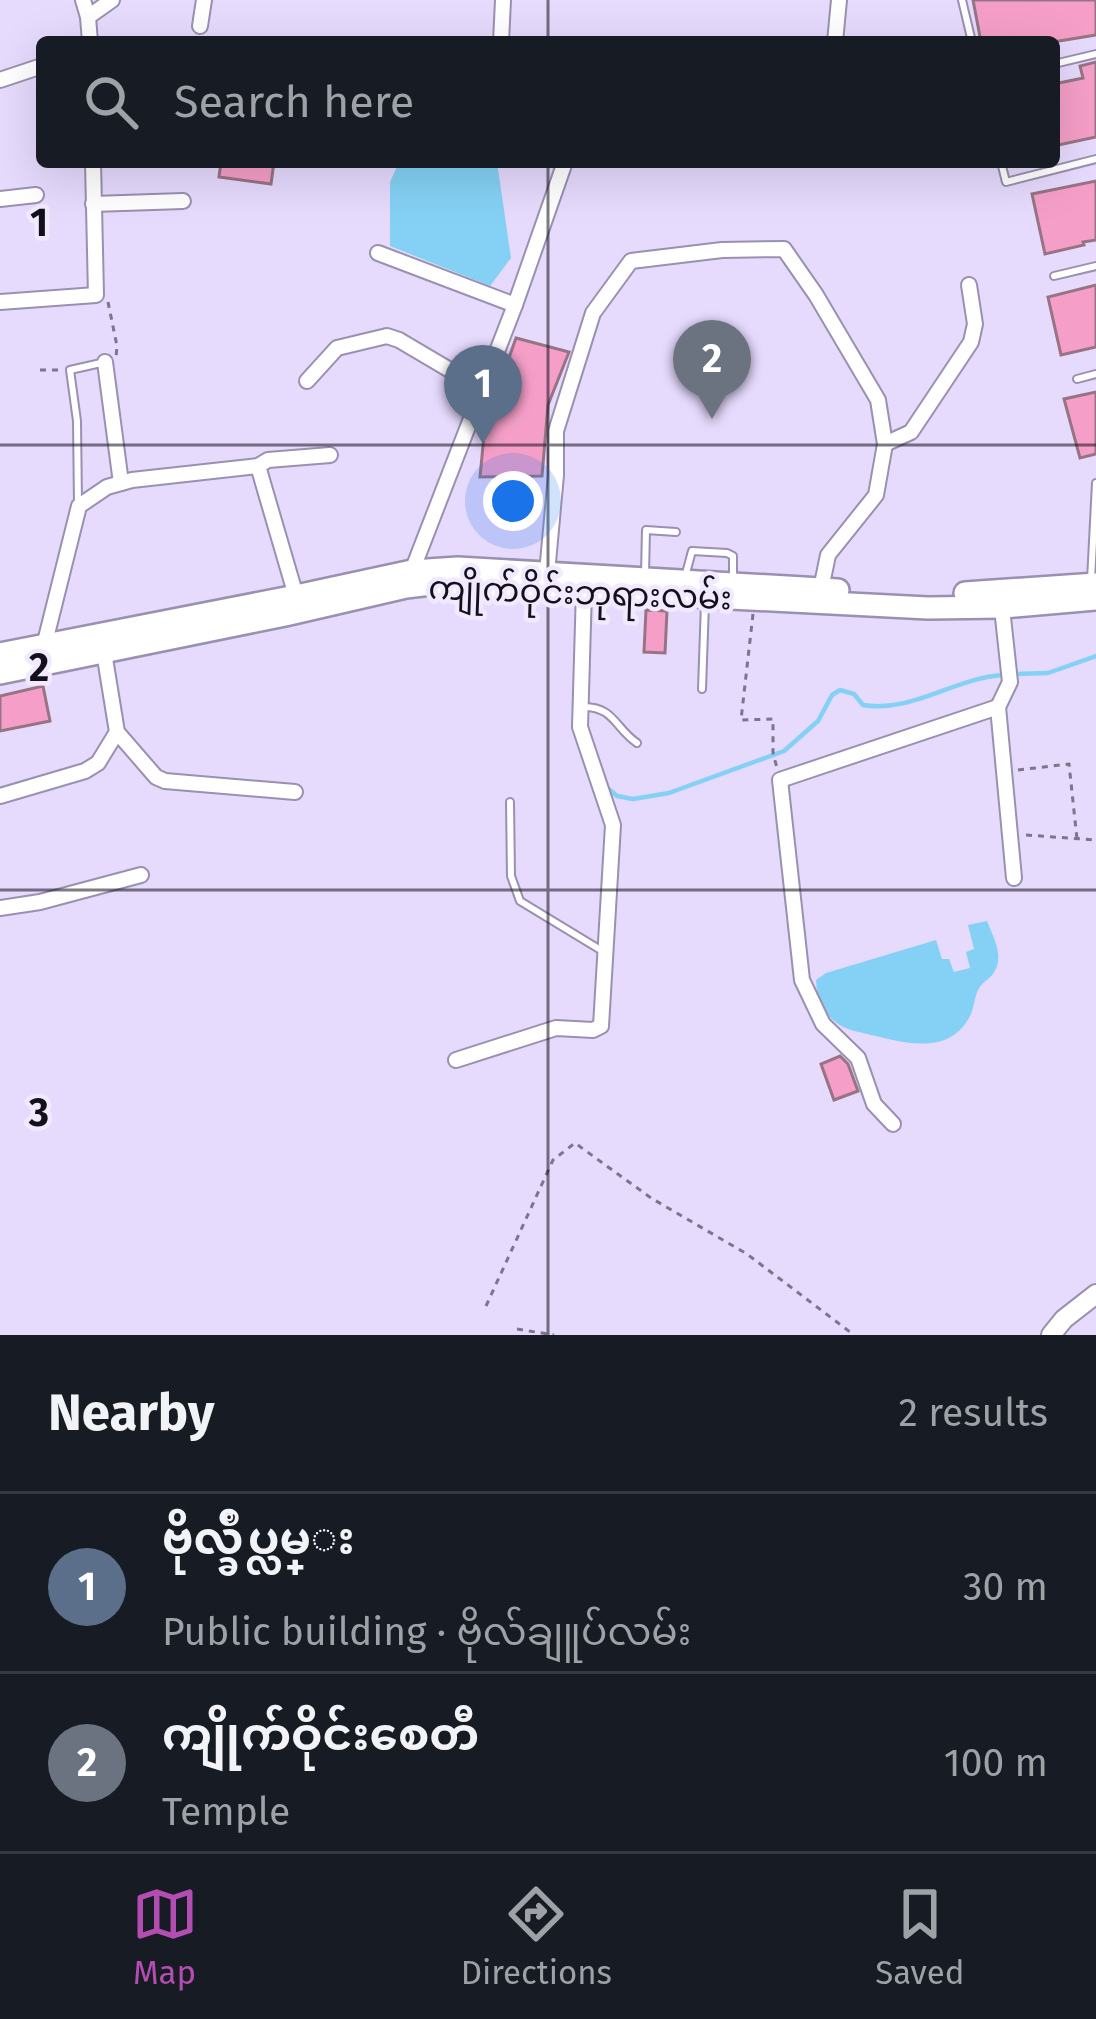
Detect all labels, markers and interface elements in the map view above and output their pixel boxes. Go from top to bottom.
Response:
search box [36,36,1060,168]
icon: search [78,69,144,135]
text: Search here [174,75,414,129]
text: 1 [30,200,48,246]
pin: 2 [673,320,751,419]
pin: 1 [444,345,522,444]
your location [483,471,543,531]
street label: ကျိုက်ဝိုင်းဘုရားလမ်း [427,565,732,624]
text: 2 [29,645,49,691]
text: 3 [28,1090,49,1136]
text: Nearby [48,1382,214,1444]
text: 2 results [899,1390,1048,1436]
text: ဗိုလ္ခ်ဳပ္လမ္း [162,1512,355,1566]
text: 1 [78,1564,96,1610]
text: 30 m [963,1564,1048,1610]
text: Public building · ဗိုလ်ချူပ်လမ်း [162,1609,691,1655]
text: ကျိုက်ဝိုင်းစေတီ [162,1708,479,1762]
text: 2 [77,1740,97,1786]
text: 100 m [944,1740,1048,1786]
text: Temple [162,1789,290,1835]
tab: Map [132,1881,198,1993]
tab: Directions [461,1881,612,1993]
tab: Saved [875,1881,964,1993]

